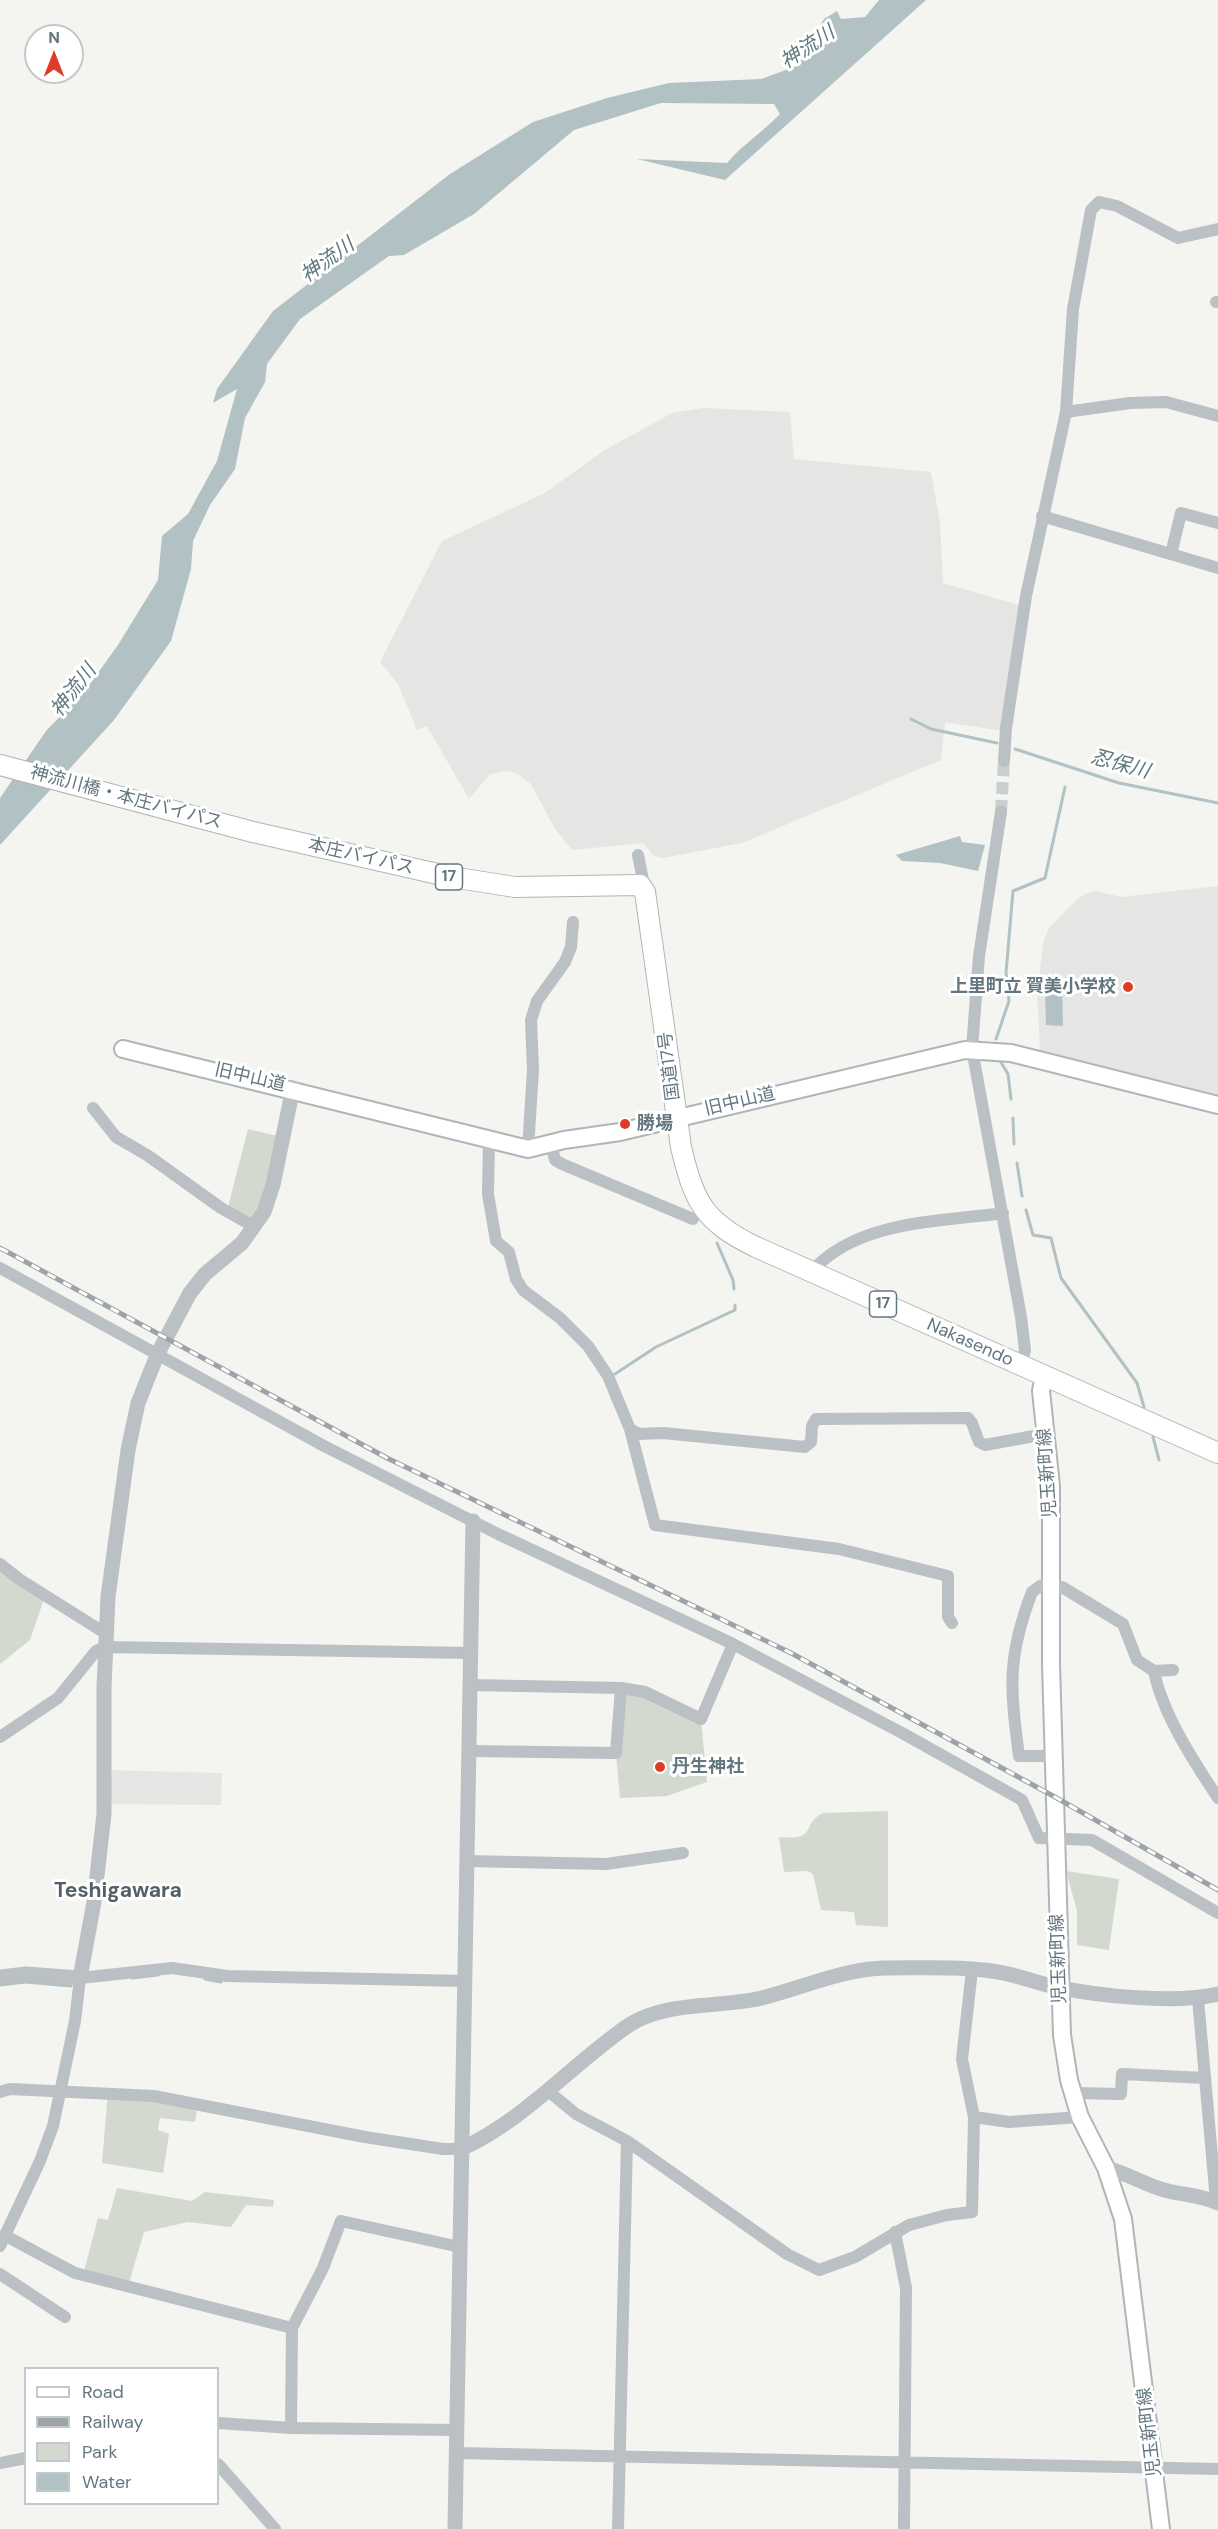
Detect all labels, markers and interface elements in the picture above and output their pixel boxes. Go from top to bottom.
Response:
water label: 神流川 [776,21,840,75]
north arrow [24,24,84,84]
text: N [48,27,60,48]
water label: 神流川 [297,234,359,288]
water label: 神流川 [46,660,102,722]
water label: 忍保川 [1088,746,1152,784]
street label: 神流川橋・本庄バイパス [28,762,224,834]
street label: 本庄バイパス [306,834,416,880]
road number: 17 [436,864,462,890]
place label: 上里町立 賀美小学校 [950,976,1116,998]
marker: 上里町立 賀美小学校 [1121,980,1135,994]
street label: 国道17号 [655,1030,685,1102]
street label: 旧中山道 [212,1059,288,1097]
street label: 旧中山道 [702,1083,778,1121]
place label: 勝場 [637,1113,673,1135]
marker: 勝場 [618,1117,632,1131]
road number: 17 [870,1291,896,1317]
street label: Nakasendo [923,1314,1017,1372]
street label: 児玉新町線 [1034,1427,1062,1519]
place label: 丹生神社 [672,1756,744,1778]
marker: 丹生神社 [653,1760,667,1774]
district label: Teshigawara [54,1878,182,1904]
street label: 児玉新町線 [1047,1914,1071,2004]
legend [24,2367,219,2505]
text: Road [82,2380,124,2404]
street label: 児玉新町線 [1134,2386,1166,2478]
text: Railway [82,2410,144,2434]
text: Park [82,2440,118,2464]
text: Water [82,2470,132,2494]

